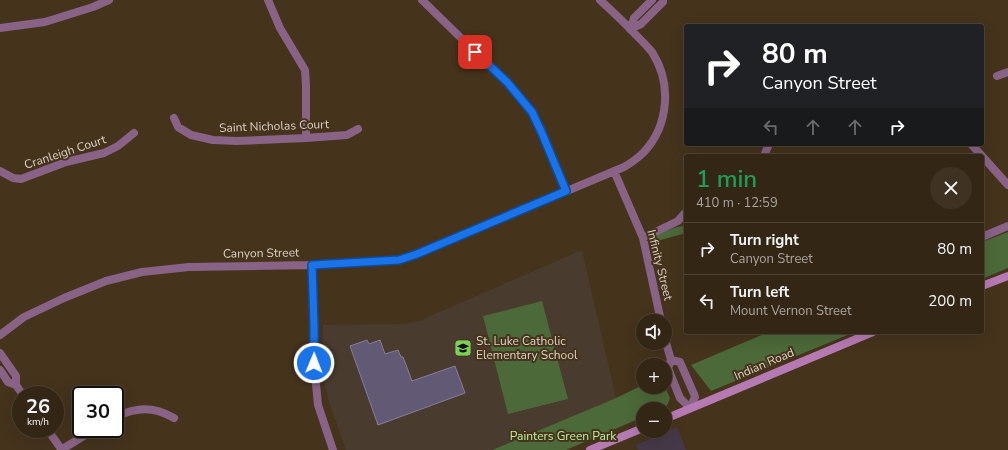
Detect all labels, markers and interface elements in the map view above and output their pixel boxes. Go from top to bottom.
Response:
pin [458,35,492,69]
text: 80 m [762,35,828,73]
icon: right [696,40,748,92]
icon: arrive [464,41,486,63]
text: Canyon Street [762,71,877,95]
street label: Saint Nicholas Court [219,116,330,136]
icon: left [760,116,782,138]
icon: ahead [802,116,824,138]
icon: ahead [844,116,866,138]
icon: right [886,116,908,138]
street label: Cranleigh Court [22,131,109,173]
text: 1 min [696,163,757,195]
button: close [930,167,972,209]
text: 410 m · 12:59 [696,194,778,212]
street label: Infinity Street [643,228,677,303]
text: Turn right [730,230,799,250]
icon: right [696,238,718,260]
text: 80 m [937,239,972,259]
street label: Canyon Street [223,244,300,262]
text: Canyon Street [730,250,813,268]
text: Turn left [730,282,789,302]
icon: left [696,290,718,312]
text: 200 m [928,291,972,311]
text: Mount Vernon Street [730,302,851,320]
map controls [636,314,672,438]
button: sound [636,314,672,350]
place label: St. Luke Catholic Elementary School [476,333,578,363]
school or university icon: St. Luke Catholic Elementary School [453,338,473,358]
position arrow [293,342,335,384]
street label: Indian Road [731,344,797,384]
button: + [636,358,672,394]
speed limit sign: 30 [72,386,124,438]
text: 26 [26,393,50,420]
button: − [636,402,672,438]
text: km/h [27,415,49,429]
park label: Painters Green Park [510,428,617,444]

